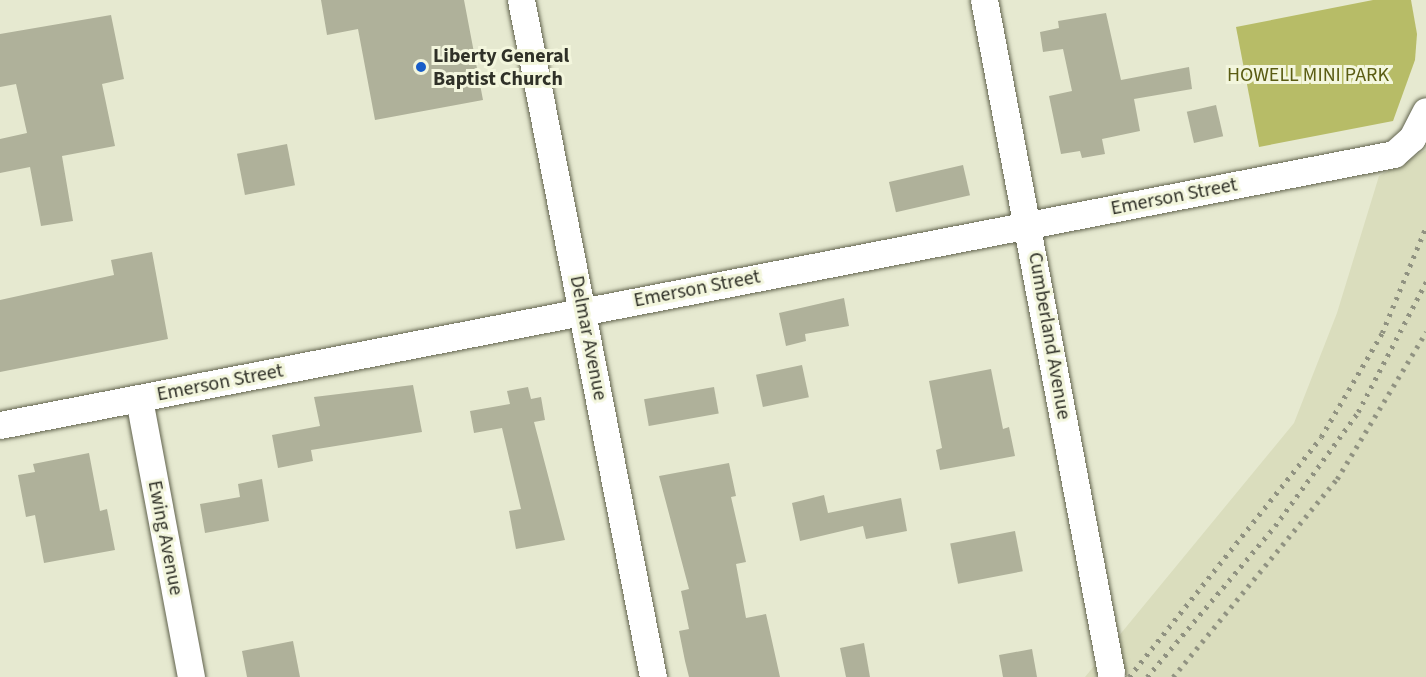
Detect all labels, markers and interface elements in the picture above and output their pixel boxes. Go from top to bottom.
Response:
place label: Liberty General Baptist Church [433,44,569,91]
marker: Liberty General Baptist Church [414,60,428,74]
park label: HOWELL MINI PARK [1227,63,1389,87]
street label: Emerson Street [1109,173,1239,221]
street label: Cumberland Avenue [1022,250,1076,422]
street label: Emerson Street [632,265,762,313]
street label: Delmar Avenue [564,274,612,402]
street label: Emerson Street [155,359,285,407]
street label: Ewing Avenue [142,479,188,597]

